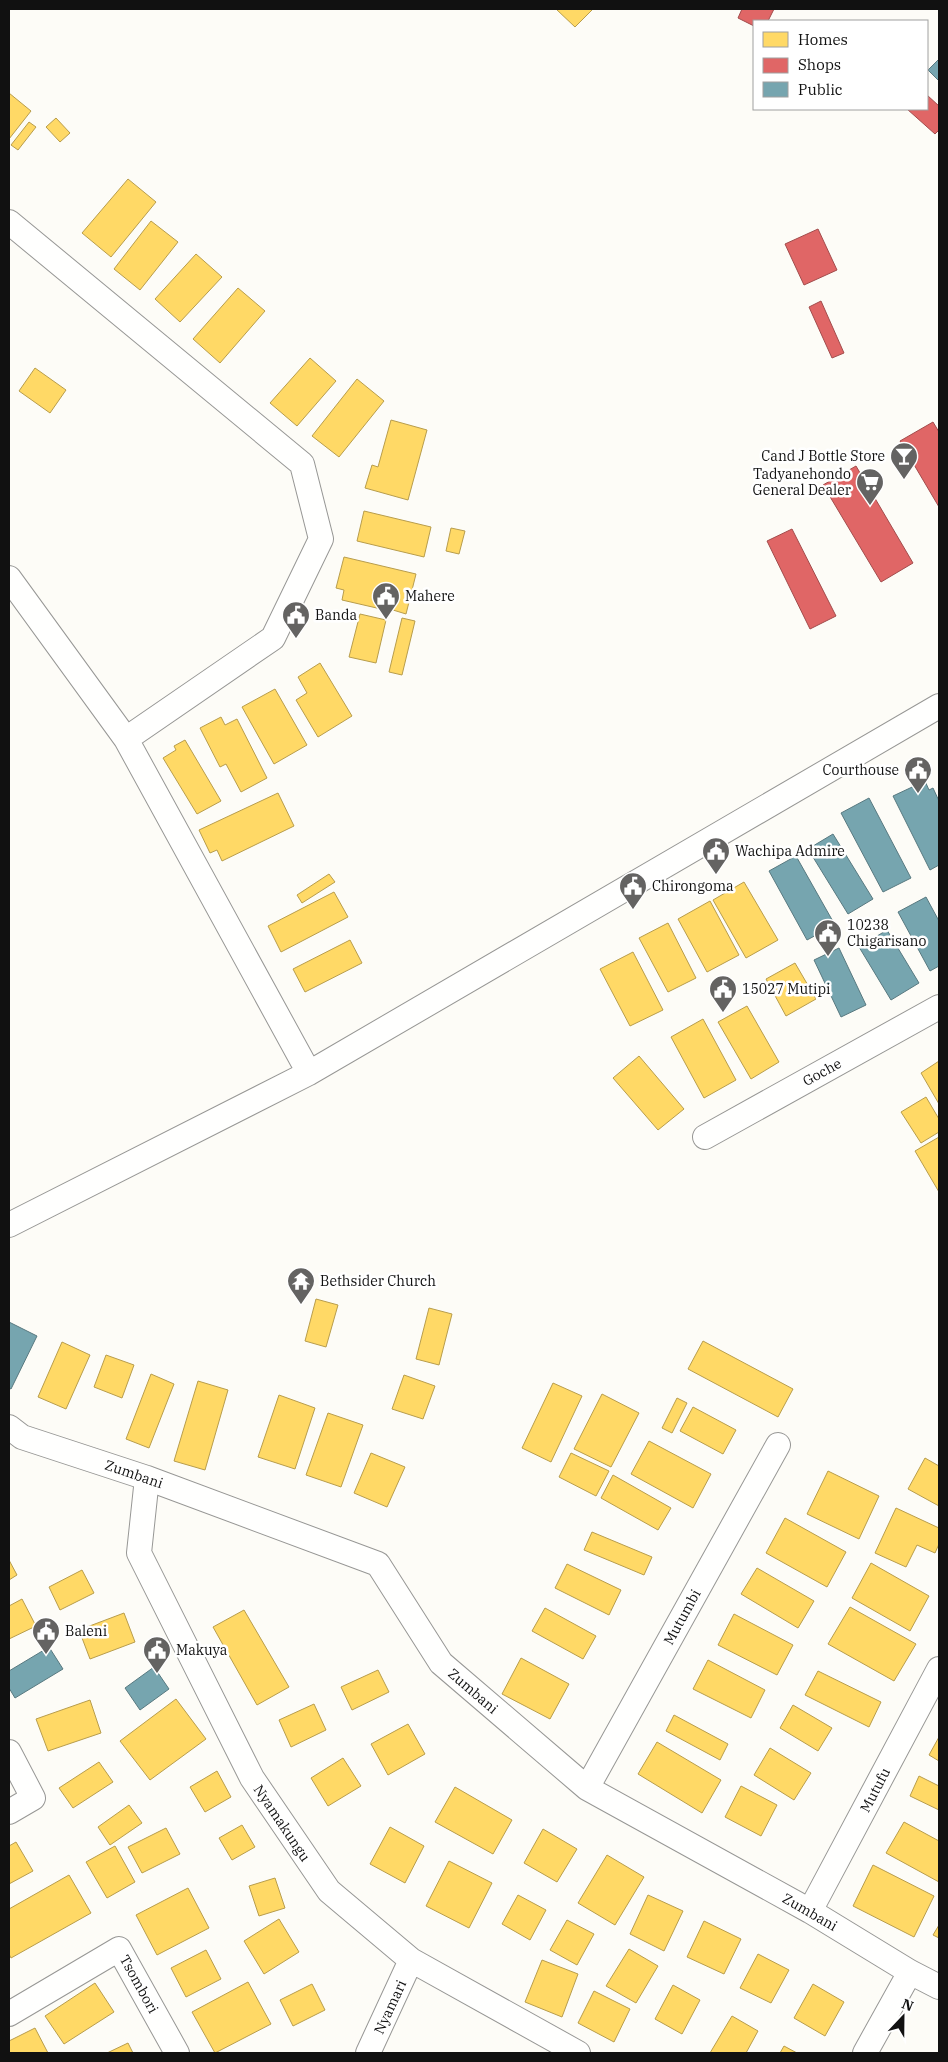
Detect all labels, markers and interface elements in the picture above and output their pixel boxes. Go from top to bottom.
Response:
legend [753,20,928,110]
text: Homes [798,30,848,49]
text: Shops [798,55,841,74]
text: Public [798,80,843,99]
bar icon: Cand J Bottle Store [889,441,919,480]
place label: Cand J Bottle Store [761,447,885,465]
place label: Tadyanehondo General Dealer [753,465,852,499]
supermarket icon: Tadyanehondo General Dealer [855,467,885,506]
public building icon: Mahere [371,581,401,620]
place label: Mahere [405,587,455,605]
public building icon: Banda [281,600,311,639]
place label: Banda [315,606,357,624]
public building icon: Courthouse [903,755,933,794]
place label: Courthouse [823,761,899,779]
public building icon: Wachipa Admire [701,836,731,875]
place label: Wachipa Admire [735,842,845,860]
public building icon: Chirongoma [618,871,648,910]
place label: Chirongoma [652,877,734,895]
place label: 10238 Chigarisano [847,916,926,950]
public building icon: 10238 Chigarisano [813,918,843,957]
public building icon: 15027 Mutipi [708,974,738,1013]
place label: 15027 Mutipi [742,980,830,998]
street label: Goche [799,1054,845,1090]
temple icon: Bethsider Church [286,1266,316,1305]
place label: Bethsider Church [320,1272,436,1290]
street label: Zumbani [103,1456,165,1492]
street label: Mutumbi [659,1586,705,1648]
public building icon: Baleni [31,1616,61,1655]
place label: Baleni [65,1622,107,1640]
public building icon: Makuya [142,1635,172,1674]
place label: Makuya [176,1641,228,1659]
street label: Zumbani [444,1664,502,1718]
street label: Mutufu [856,1764,894,1815]
street label: Nyamakungu [250,1781,314,1865]
street label: Zumbani [779,1889,841,1935]
street label: Tsombori [116,1952,162,2016]
street label: Nyamari [370,1977,410,2037]
north arrow [878,1992,928,2042]
text: N [899,1995,916,2015]

